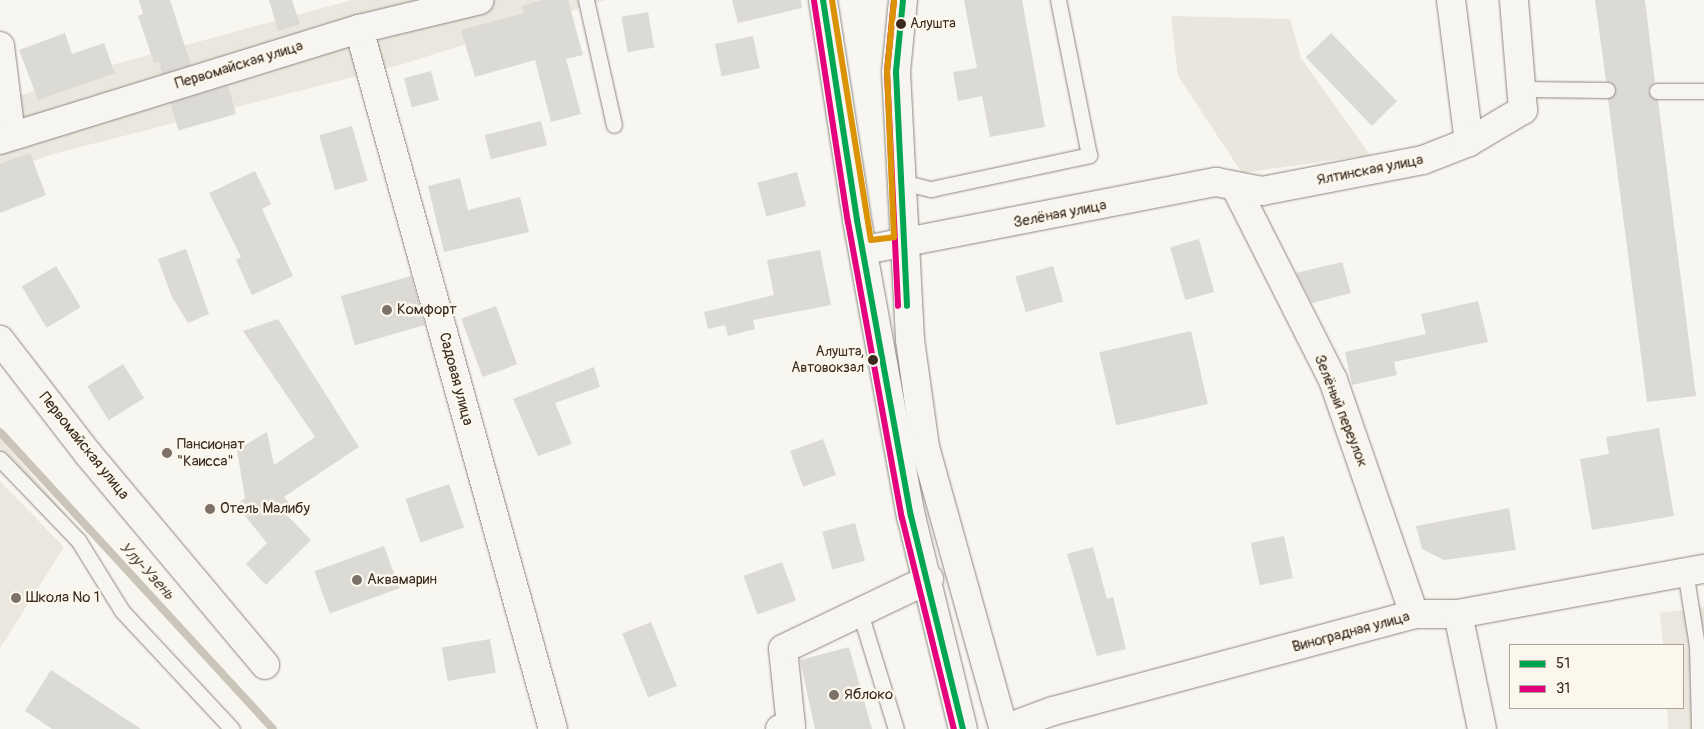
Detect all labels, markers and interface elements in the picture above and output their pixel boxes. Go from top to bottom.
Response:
place label: Алушта [910,16,956,32]
marker: Алушта [896,19,906,29]
street label: Первомайская улица [173,37,305,93]
street label: Ялтинская улица [1315,151,1425,189]
street label: Зелёная улица [1012,196,1108,232]
place label: Комфорт [397,301,457,319]
marker: Комфорт [381,304,393,316]
street label: Садовая улица [435,331,477,427]
place label: Алушта, Автовокзал [791,344,864,377]
street label: Зелёный переулок [1310,352,1372,470]
marker: Алушта, Автовокзал [868,355,878,365]
street label: Первомайская улица [35,389,133,503]
place label: Пансионат "Каисса" [177,435,245,470]
marker: Пансионат "Каисса" [161,447,173,459]
place label: Отель Малибу [220,500,310,518]
marker: Отель Малибу [204,503,216,515]
water label: Улу-Узень [115,538,179,604]
place label: Аквамарин [367,571,437,589]
marker: Аквамарин [351,574,363,586]
place label: Школа № 1 [26,589,99,607]
marker: Школа № 1 [10,592,22,604]
street label: Виноградная улица [1290,608,1412,656]
legend [1509,644,1684,709]
text: 51 [1556,654,1570,673]
text: 31 [1556,679,1570,698]
place label: Яблоко [844,686,893,704]
marker: Яблоко [828,689,840,701]

